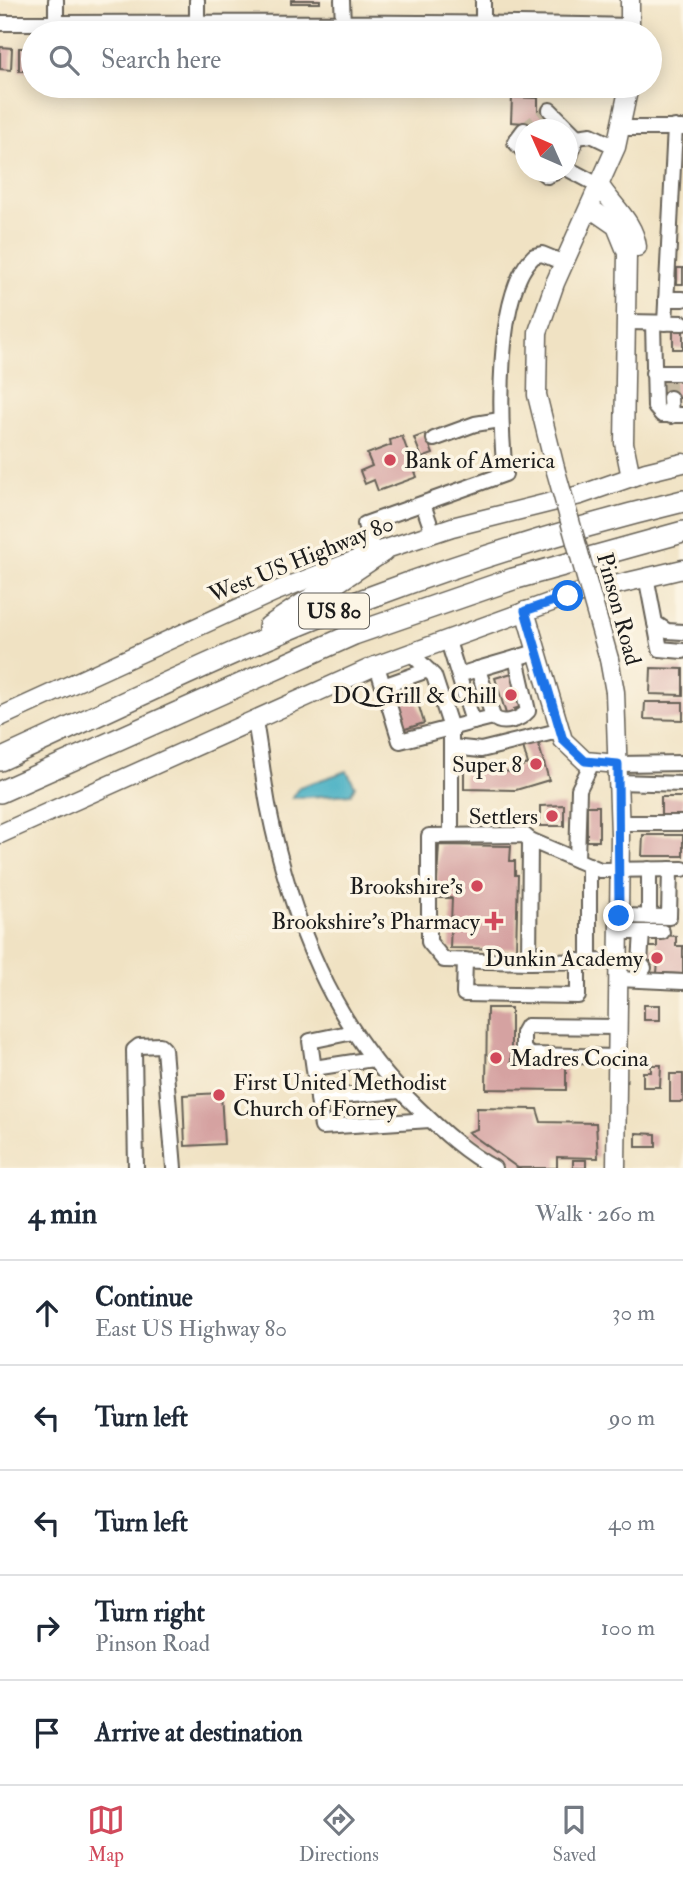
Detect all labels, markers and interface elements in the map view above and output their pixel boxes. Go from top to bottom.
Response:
search box [21,21,662,98]
icon: search [45,41,83,79]
text: Search here [101,44,221,76]
north arrow [515,119,578,182]
place label: Bank of America [404,446,555,475]
marker: Bank of America [382,452,398,468]
street label: West US Highway 80 [203,509,398,610]
street label: Pinson Road [590,550,648,668]
route start [552,580,583,611]
road number: US 80 [299,594,369,628]
place label: DQ Grill & Chill [332,681,497,710]
marker: DQ Grill & Chill [503,687,519,703]
place label: Super 8 [452,750,522,780]
marker: Super 8 [528,756,544,772]
place label: Settlers [469,802,538,831]
marker: Settlers [544,808,560,824]
place label: Brookshire's [349,872,463,901]
marker: Brookshire's [469,878,485,894]
route end [603,900,634,931]
place label: Brookshire's Pharmacy [271,907,481,936]
marker: Brookshire's Pharmacy [486,913,502,929]
place label: Dunkin Academy [485,944,644,973]
marker: Dunkin Academy [649,950,665,966]
place label: Madres Cocina [510,1044,649,1073]
marker: Madres Cocina [488,1050,504,1066]
place label: First United Methodist Church of Forney [233,1068,447,1123]
marker: First United Methodist Church of Forney [211,1087,227,1103]
text: 4 min [28,1195,97,1232]
text: Walk · 260 m [535,1199,655,1228]
text: Continue [95,1282,193,1314]
icon: ahead [28,1294,66,1332]
text: 30 m [612,1298,655,1327]
text: East US Highway 80 [95,1314,287,1343]
icon: left [28,1399,66,1437]
text: Turn left [95,1402,188,1434]
text: 90 m [609,1403,655,1432]
icon: left [28,1504,66,1542]
text: Turn left [95,1507,188,1539]
text: 40 m [608,1508,655,1537]
text: Turn right [95,1597,205,1629]
icon: right [28,1609,66,1647]
text: 100 m [601,1613,655,1642]
text: Pinson Road [95,1629,210,1658]
icon: arrive [28,1714,66,1752]
text: Arrive at destination [95,1717,303,1749]
tab: Map [87,1801,125,1867]
tab: Directions [299,1801,379,1867]
tab: Saved [553,1801,596,1867]

